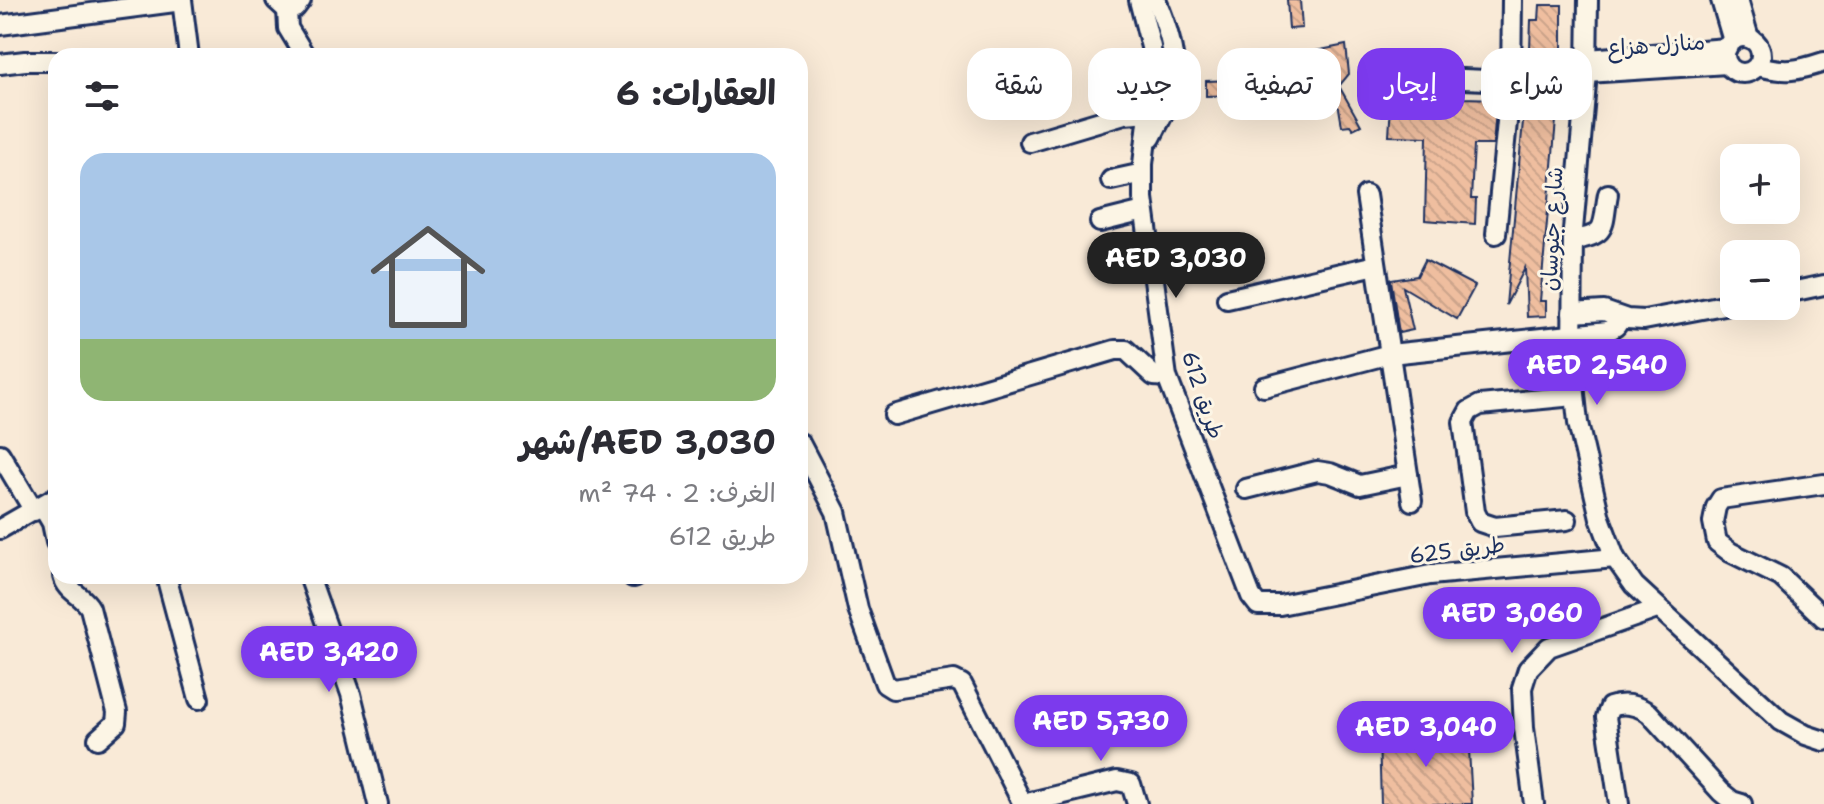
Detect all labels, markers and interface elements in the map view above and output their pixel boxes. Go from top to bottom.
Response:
street label: منازل هزاع [1606,27,1706,64]
chip: شقة [967,48,1072,120]
chip: جديد [1088,48,1201,120]
chip: تصفية [1217,48,1341,120]
chip: إيجار [1357,48,1465,120]
chip: شراء [1481,48,1592,120]
text: العقارات: 6 [616,70,776,116]
icon: filters [80,74,124,118]
map controls [1720,144,1800,320]
button: + [1720,144,1800,224]
street label: شارع جنوسان [1534,166,1571,292]
icon: home [356,205,500,349]
pin: AED 3,030 [1084,232,1268,300]
text: AED 3,030 [1105,240,1247,275]
button: − [1720,240,1800,320]
pin: AED 2,540 [1505,339,1689,407]
street label: طريق 612 [1175,347,1231,443]
text: AED 2,540 [1526,347,1668,382]
text: AED 3,030/شهر [519,419,776,465]
text: الغرف: 2 · 74 m² [578,475,776,510]
text: طريق 612 [669,518,776,553]
street label: طريق 625 [1408,530,1506,570]
pin: AED 3,060 [1420,587,1604,655]
text: AED 3,060 [1441,595,1583,630]
pin: AED 3,420 [237,626,421,694]
text: AED 3,420 [259,634,399,669]
pin: AED 5,730 [1009,695,1193,763]
pin: AED 3,040 [1334,701,1518,769]
text: AED 5,730 [1032,703,1170,738]
text: AED 3,040 [1355,709,1497,744]

